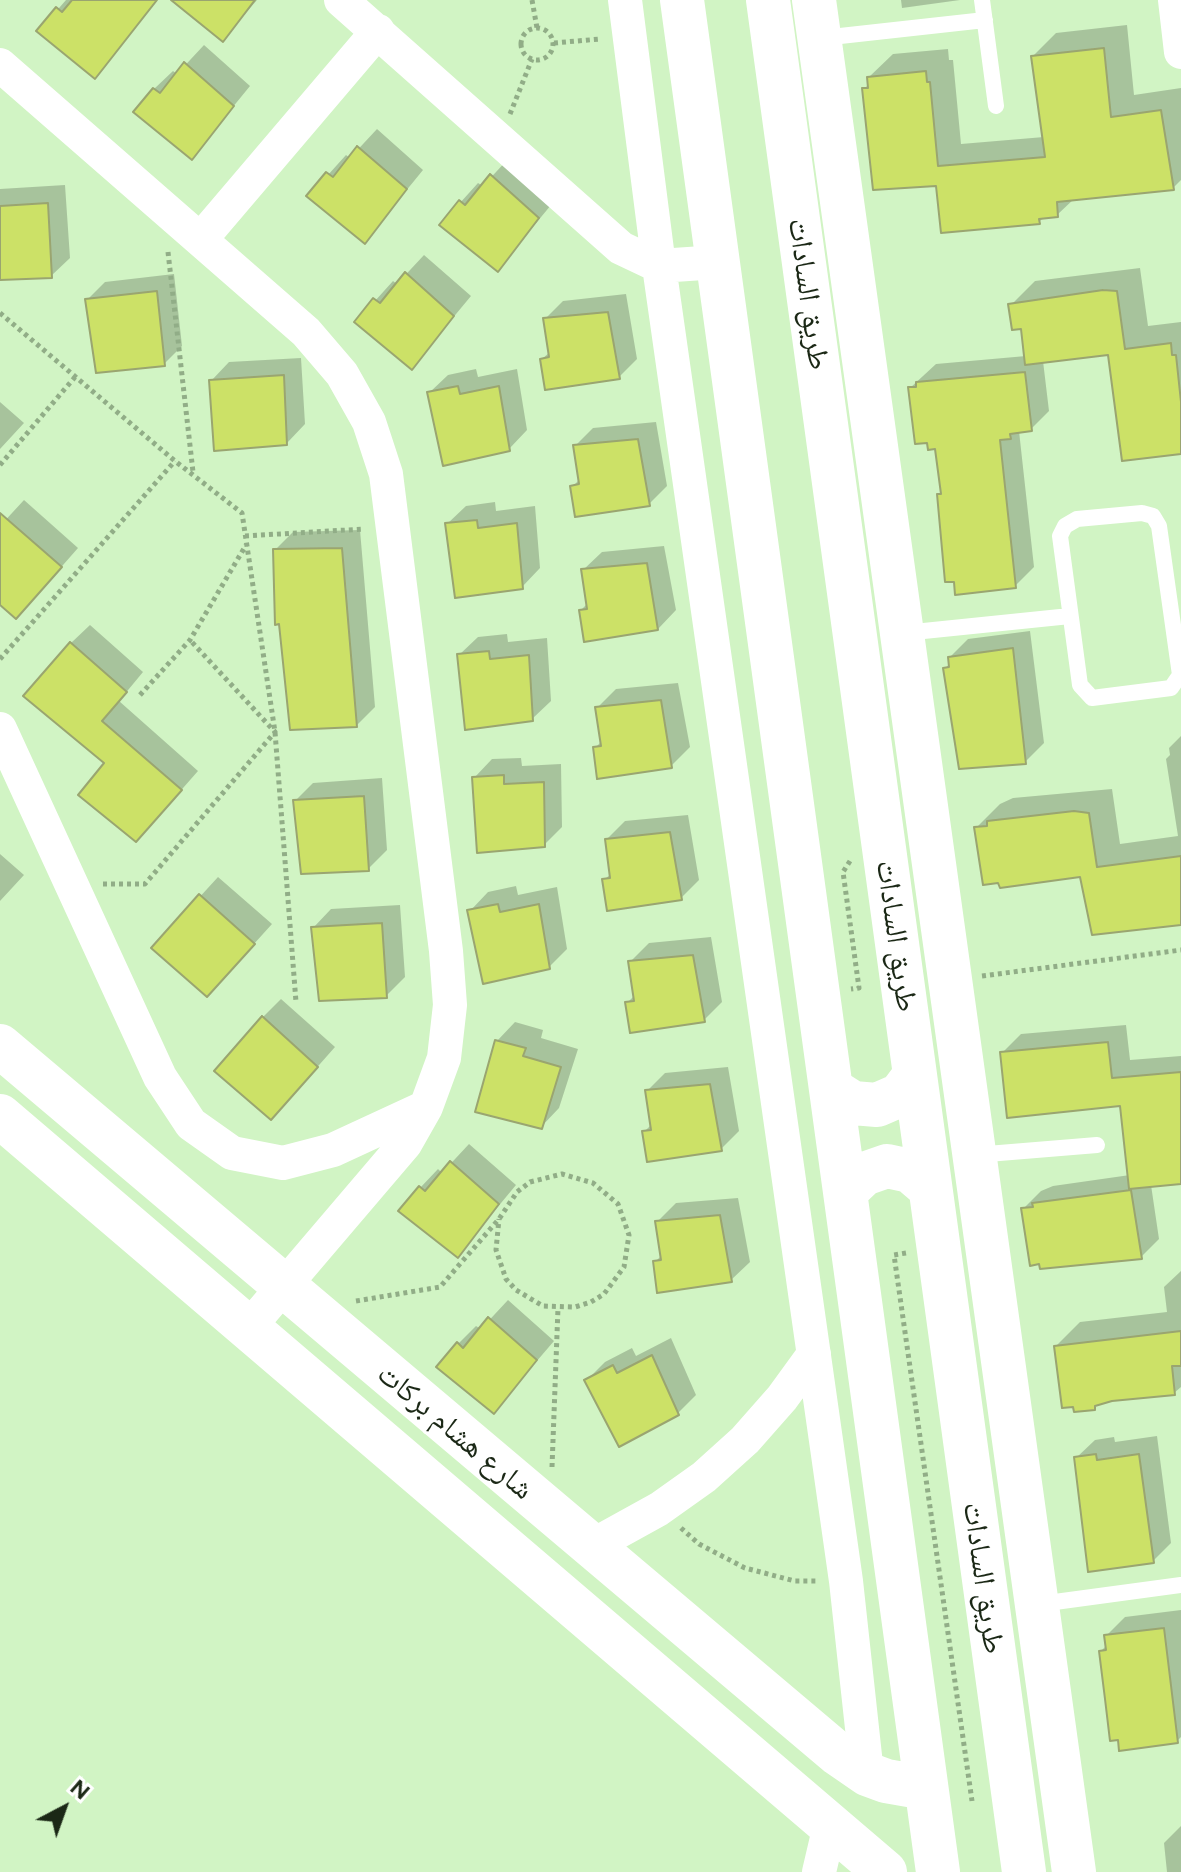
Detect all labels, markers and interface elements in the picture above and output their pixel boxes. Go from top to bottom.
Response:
street label: طريق السادات [780,216,836,372]
street label: طريق السادات [868,858,924,1014]
street label: شارع هشام بركات [370,1356,540,1508]
street label: طريق السادات [955,1500,1011,1656]
north arrow [24,1768,104,1848]
text: N [65,1774,95,1805]

